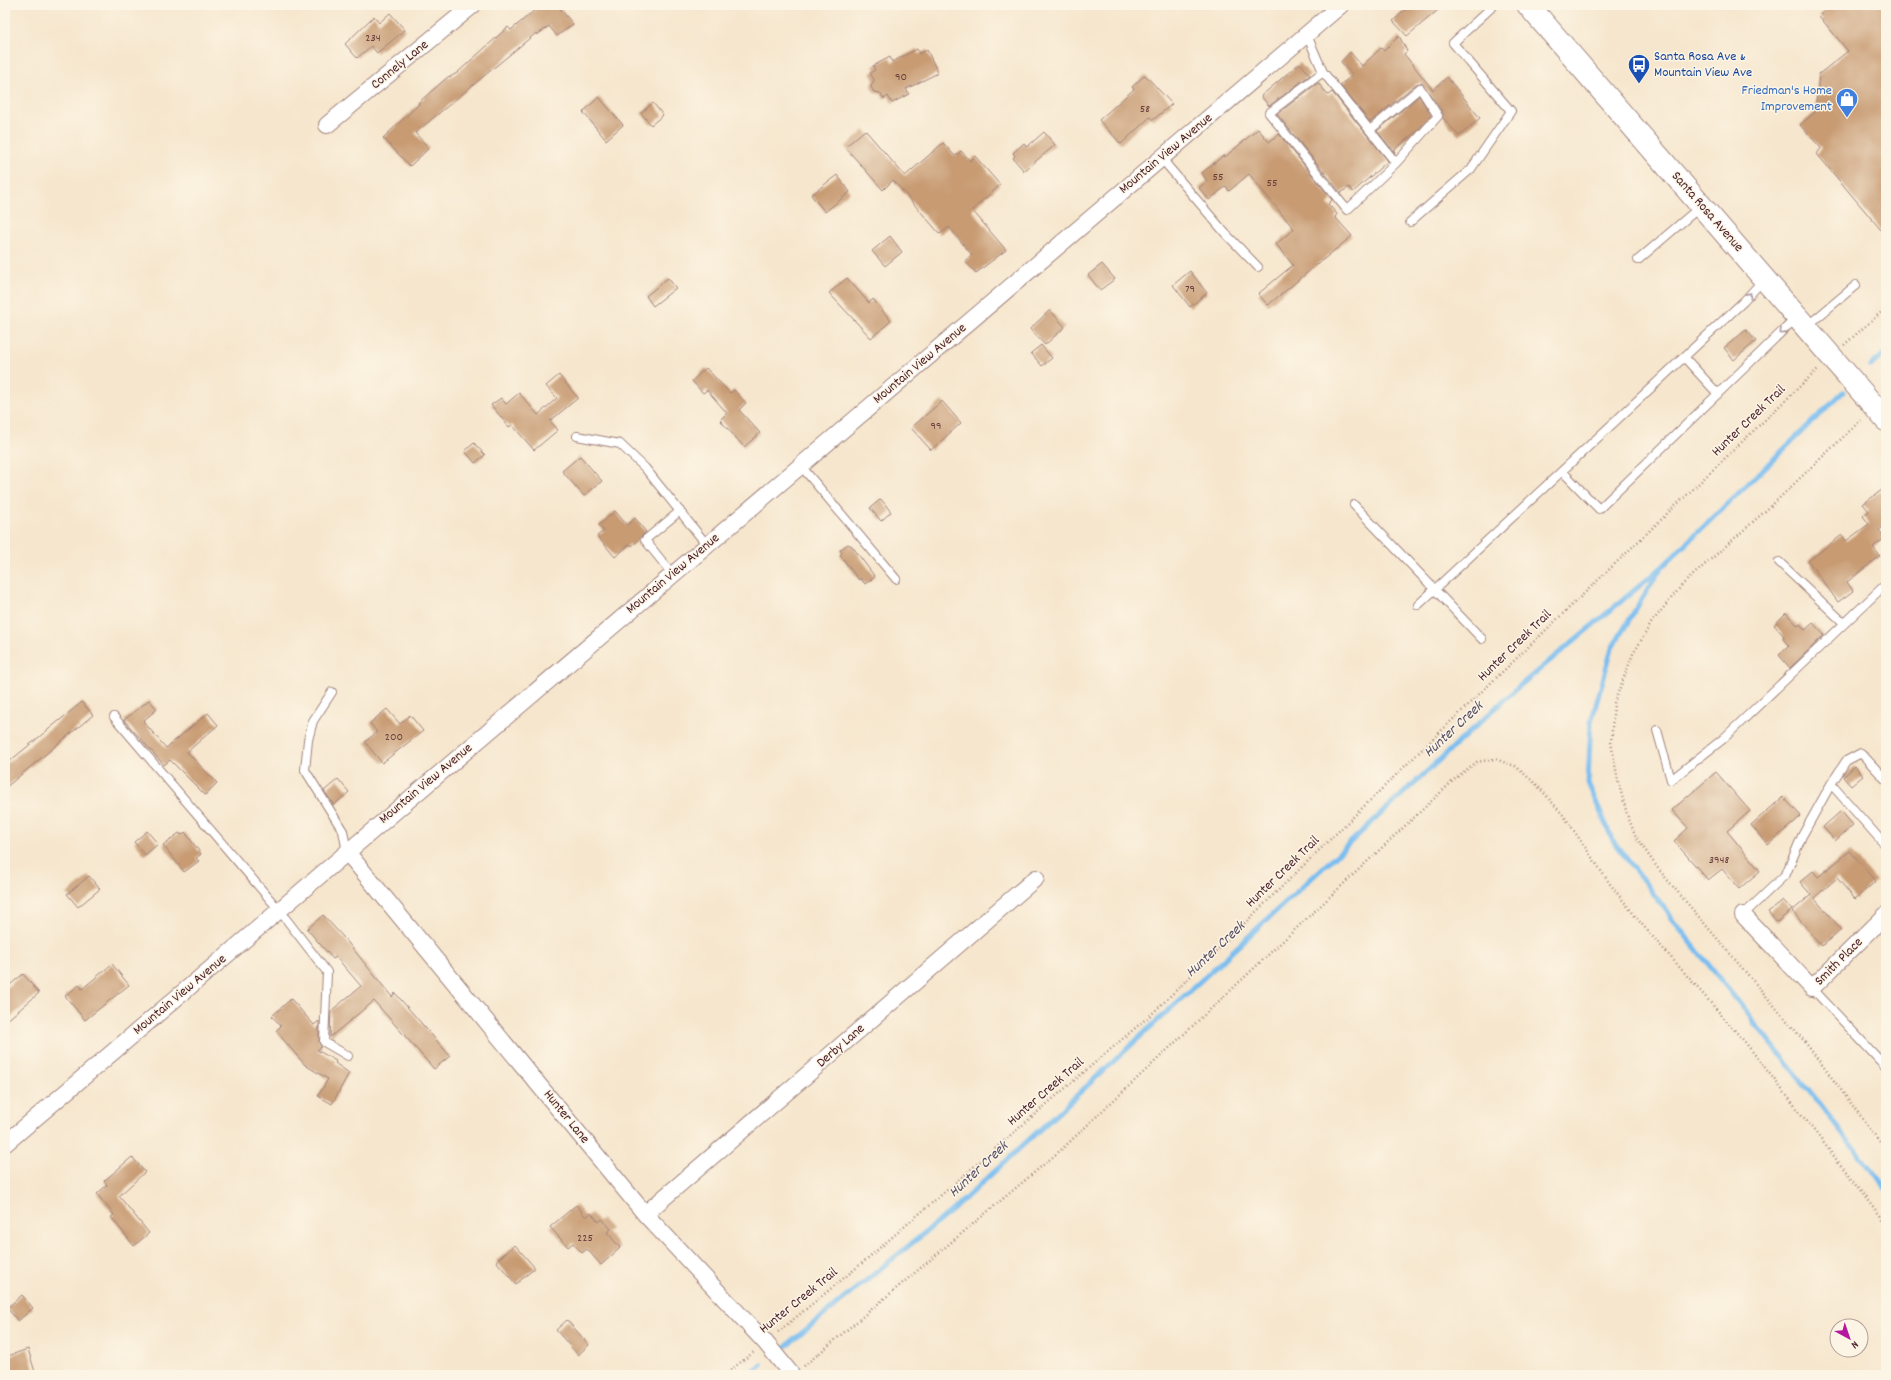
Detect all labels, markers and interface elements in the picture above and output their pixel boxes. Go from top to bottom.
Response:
house number: 234 [365,30,381,47]
street label: Connely Lane [367,35,433,95]
place label: Santa Rosa Ave & Mountain View Ave [1654,47,1752,83]
bus stop icon: Santa Rosa Ave & Mountain View Ave [1626,52,1652,85]
house number: 90 [895,69,907,86]
place label: Friedman's Home Improvement [1742,81,1832,117]
shop icon: Friedman's Home Improvement [1834,86,1860,119]
house number: 58 [1140,101,1150,118]
street label: Mountain View Avenue [1115,109,1217,199]
street label: Santa Rosa Avenue [1666,167,1748,257]
house number: 55 [1212,169,1224,186]
house number: 55 [1266,175,1278,192]
house number: 79 [1185,281,1195,298]
one-way arrow [1744,292,1752,300]
street label: Mountain View Avenue [869,319,971,409]
one-way arrow [1779,327,1787,335]
street label: Hunter Creek Trail [1708,380,1791,462]
house number: 99 [931,418,942,435]
street label: Mountain View Avenue [622,529,724,619]
street label: Hunter Creek Trail [1474,605,1557,687]
water label: Hunter Creek [1419,695,1490,763]
house number: 200 [385,729,403,746]
street label: Mountain View Avenue [375,739,477,829]
street label: Hunter Creek Trail [1242,831,1325,913]
house number: 3948 [1709,852,1729,869]
water label: Hunter Creek [1181,915,1252,983]
street label: Smith Place [1810,933,1868,991]
street label: Mountain View Avenue [129,950,231,1040]
street label: Derby Lane [812,1019,870,1073]
street label: Hunter Creek Trail [1003,1053,1089,1131]
street label: Hunter Lane [538,1086,594,1148]
water label: Hunter Creek [944,1135,1015,1203]
house number: 225 [577,1230,593,1247]
street label: Hunter Creek Trail [755,1263,843,1339]
north arrow [1829,1318,1869,1358]
text: N [1846,1336,1861,1352]

